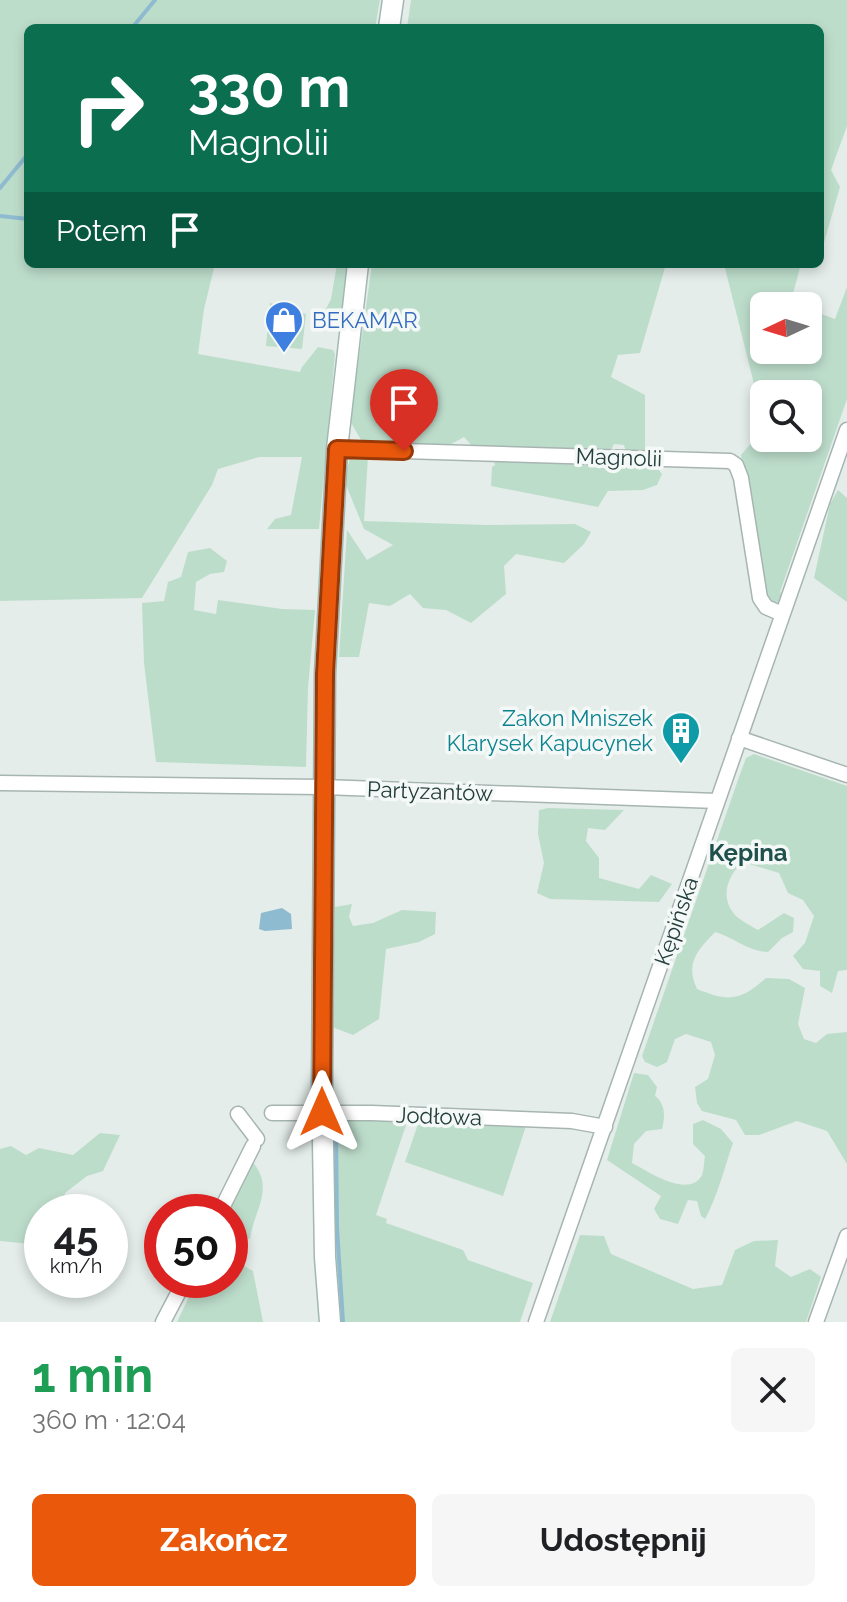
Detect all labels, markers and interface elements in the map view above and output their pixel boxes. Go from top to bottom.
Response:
text: 330 m [188,54,350,120]
icon: right [56,56,160,160]
text: Magnolii [188,121,329,163]
icon: arrive [163,208,207,252]
text: Potem [56,213,147,248]
north arrow [750,292,822,364]
map controls [750,292,822,452]
shop icon: BEKAMAR [263,299,305,354]
place label: BEKAMAR [312,307,418,333]
pin [370,369,438,451]
button: search [750,380,822,452]
icon: arrive [382,381,426,425]
street label: Magnolii [575,443,663,471]
place label: Zakon Mniszek Klarysek Kapucynek [447,705,653,756]
building icon: Zakon Mniszek Klarysek Kapucynek [660,710,702,765]
street label: Partyzantów [367,776,493,806]
district label: Kępina [708,838,788,867]
street label: Kępińska [649,873,703,969]
position arrow [280,1070,364,1154]
street label: Jodłowa [396,1102,482,1130]
speed limit sign: 50 [144,1194,248,1298]
text: 45 [53,1212,98,1259]
text: km/h [50,1254,102,1278]
text: 1 min [32,1347,153,1403]
button: close [731,1348,815,1432]
text: 360 m · 12:04 [32,1405,186,1435]
button: Zakończ [32,1494,416,1586]
button: Udostępnij [432,1494,815,1586]

